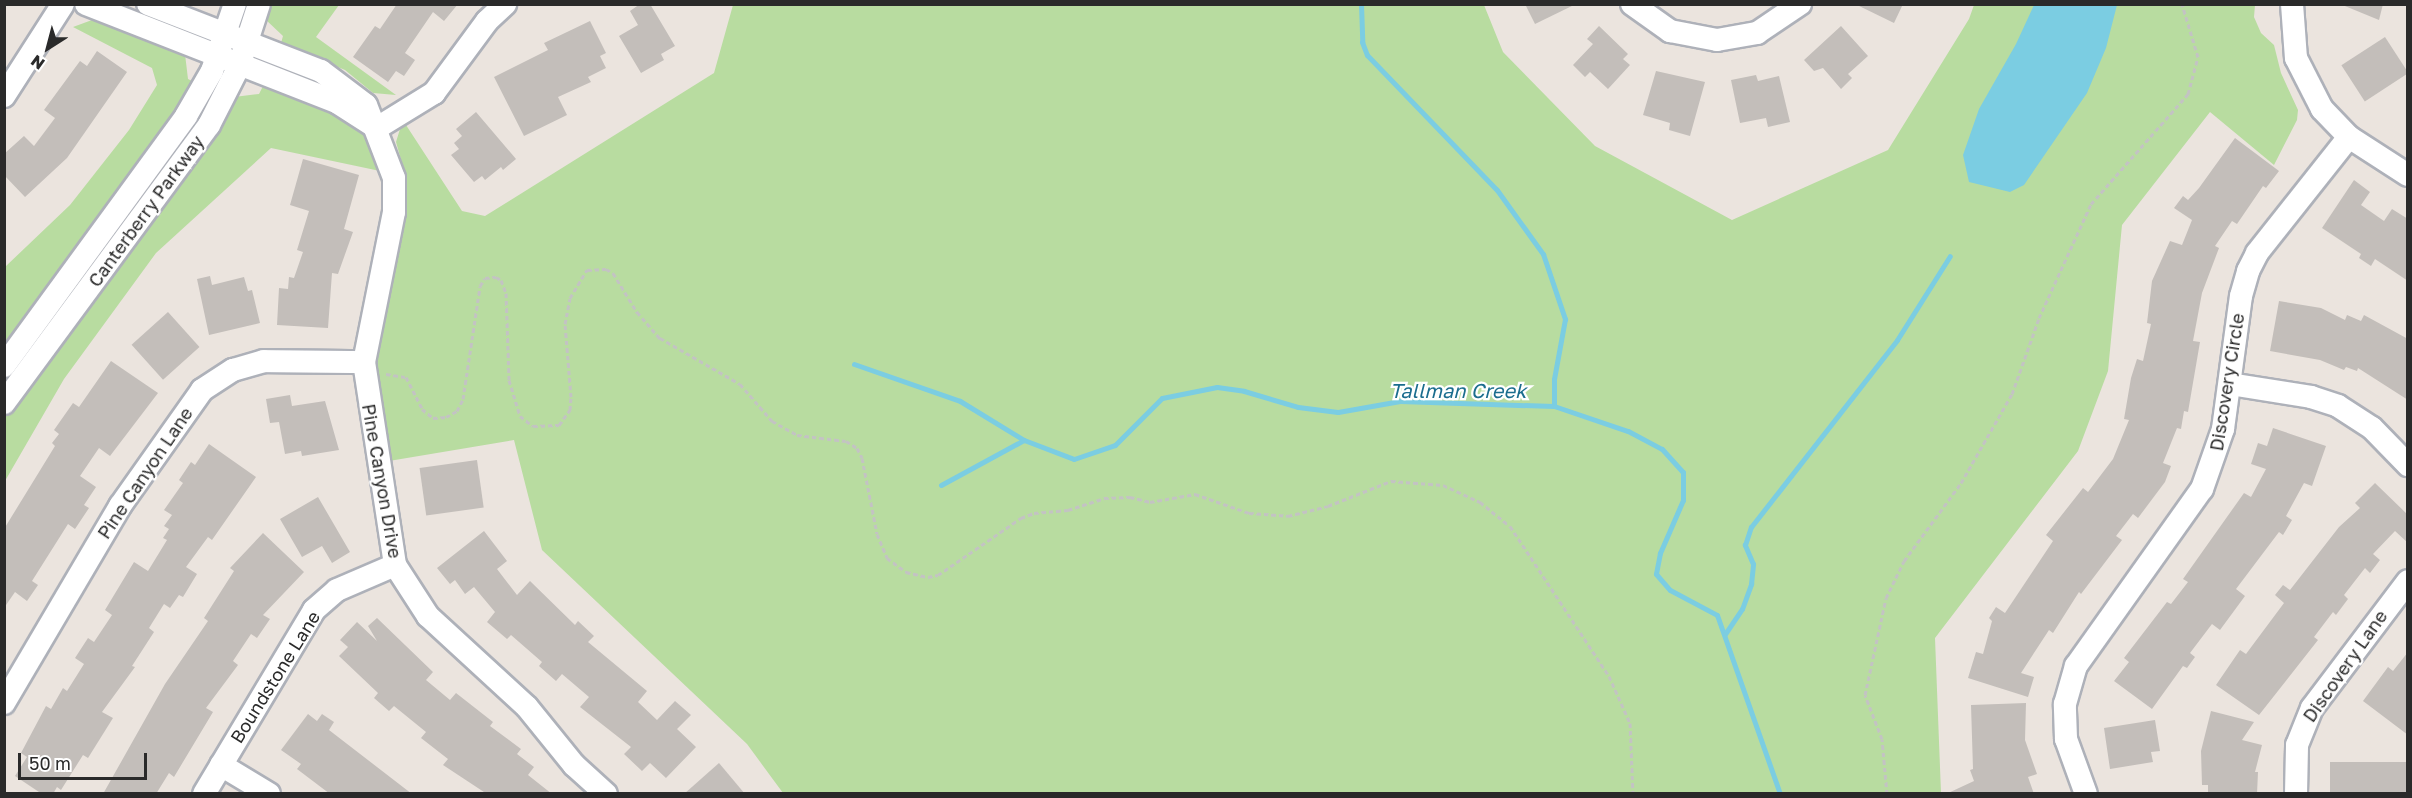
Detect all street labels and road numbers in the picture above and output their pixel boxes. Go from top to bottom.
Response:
street label: Canterberry Parkway [84,131,208,291]
street label: Discovery Circle [2205,312,2249,452]
street label: Pine Canyon Drive [358,402,406,560]
street label: Pine Canyon Lane [93,403,197,543]
street label: Discovery Lane [2298,606,2392,726]
street label: Boundstone Lane [226,607,324,747]

